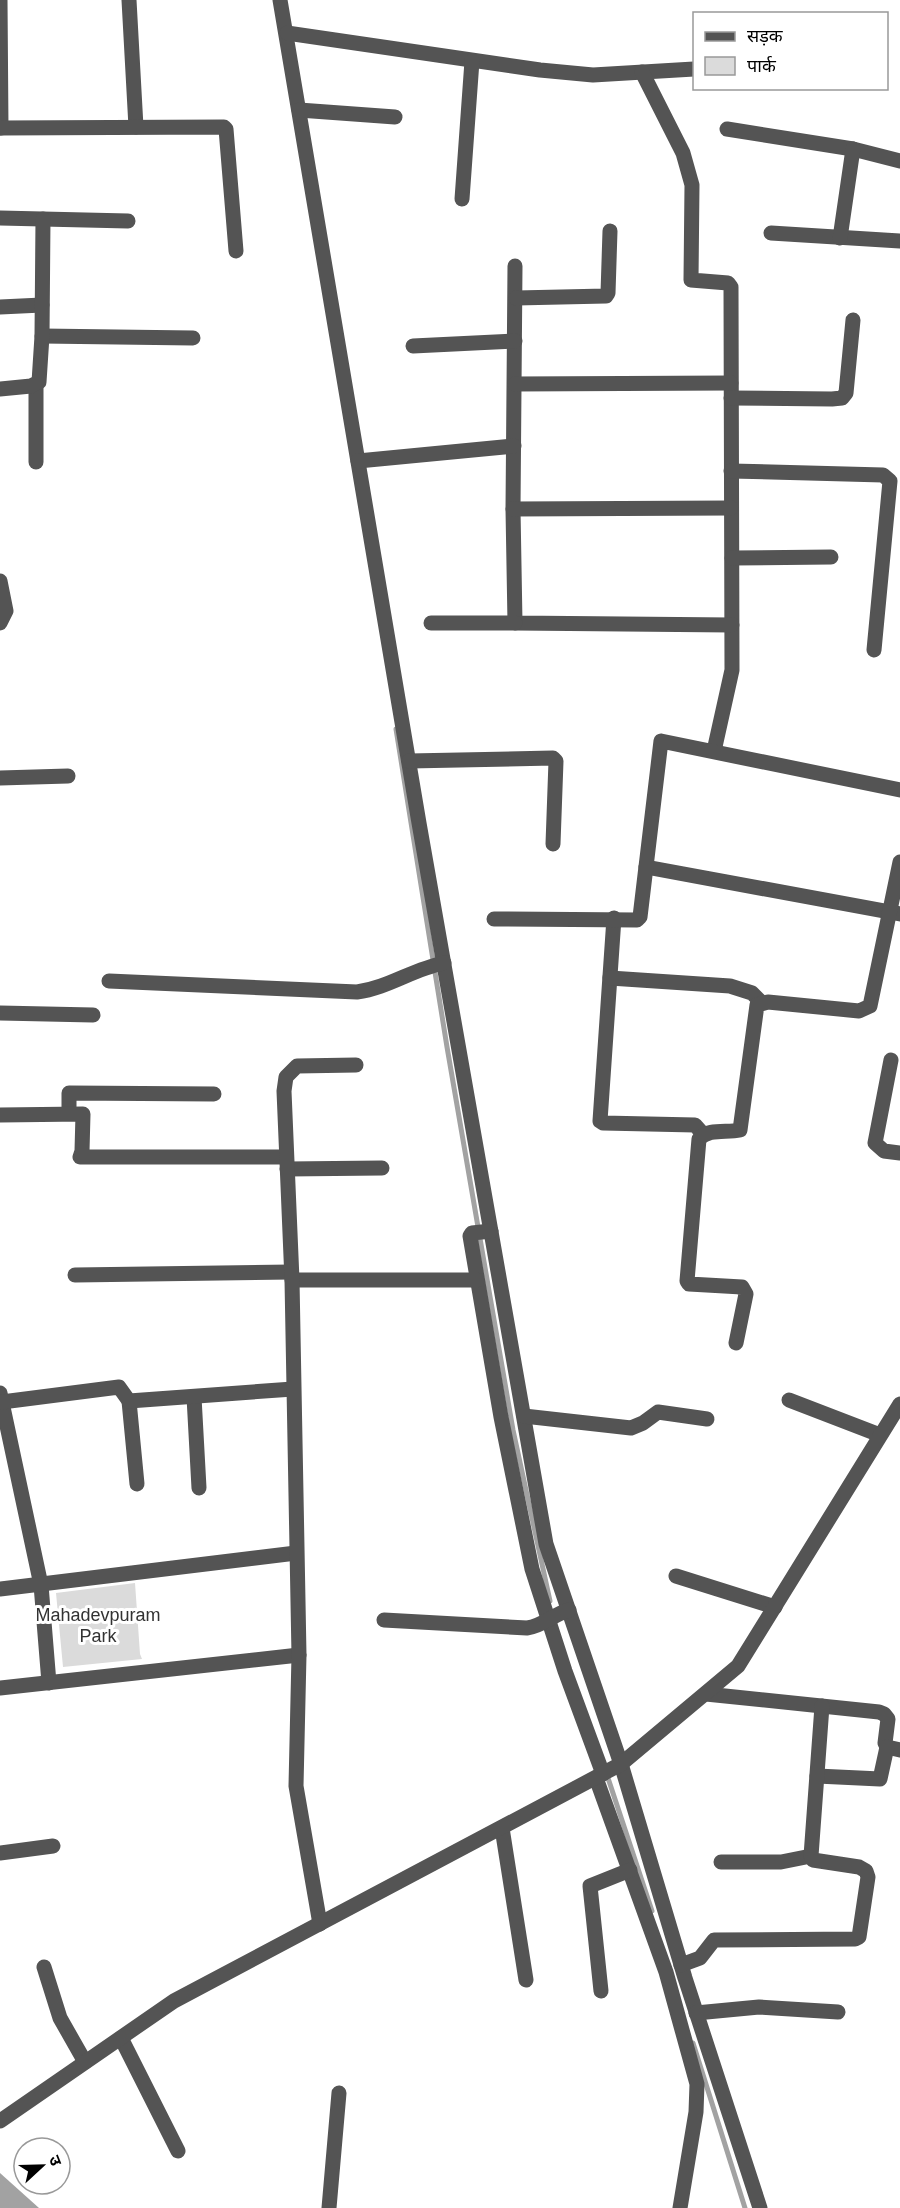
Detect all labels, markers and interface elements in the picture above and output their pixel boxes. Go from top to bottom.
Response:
legend [693,12,888,90]
text: सड़क [747,26,784,46]
text: पार्क [747,55,777,76]
park label: Mahadevpuram Park [35,1605,161,1646]
north arrow [12,2136,72,2196]
text: उ [46,2153,65,2169]

